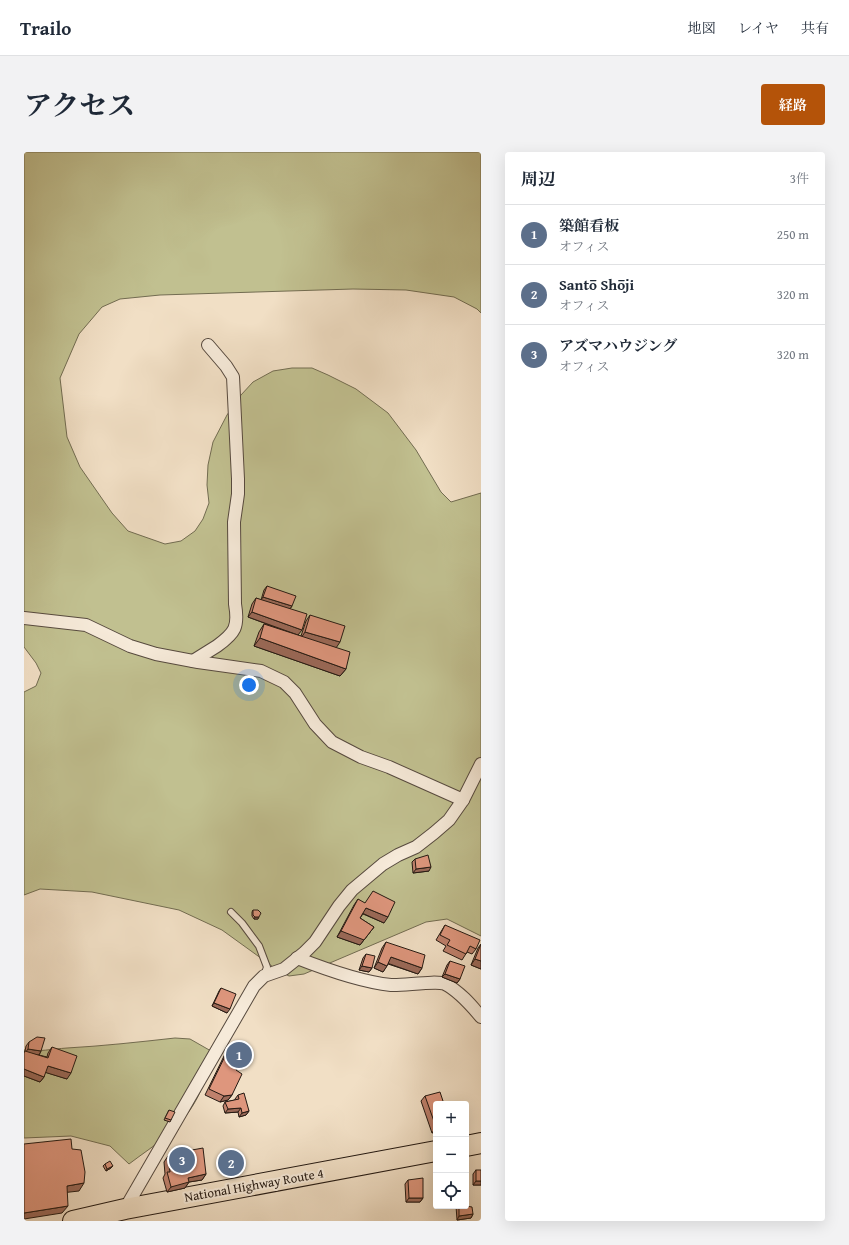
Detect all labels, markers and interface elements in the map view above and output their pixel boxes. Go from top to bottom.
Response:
text: Trailo [20,14,71,42]
text: 地図 [688,18,716,38]
text: レイヤ [738,18,779,38]
text: 共有 [801,18,829,38]
text: アクセス [24,84,135,125]
button: 経路 [761,84,825,125]
text: 周辺 [521,166,555,191]
text: 3件 [790,169,809,188]
text: 築館看板 [559,215,619,236]
text: 1 [531,225,537,244]
text: 250 m [777,225,809,244]
text: オフィス [559,237,610,256]
text: Santō Shōji [559,274,634,295]
text: 2 [531,285,537,304]
text: 320 m [777,285,809,304]
text: オフィス [559,296,610,315]
text: アズマハウジング [559,335,677,356]
text: 3 [531,345,537,364]
text: 320 m [777,345,809,364]
text: オフィス [559,357,610,376]
your location [239,675,259,695]
pin: 1 [226,1040,252,1070]
map controls [433,1101,469,1209]
button: + [433,1101,469,1137]
button: − [433,1137,469,1173]
pin: 3 [169,1145,195,1175]
pin: 2 [218,1148,244,1178]
street label: National Highway Route 4 [183,1163,325,1207]
button: locate [433,1173,469,1209]

